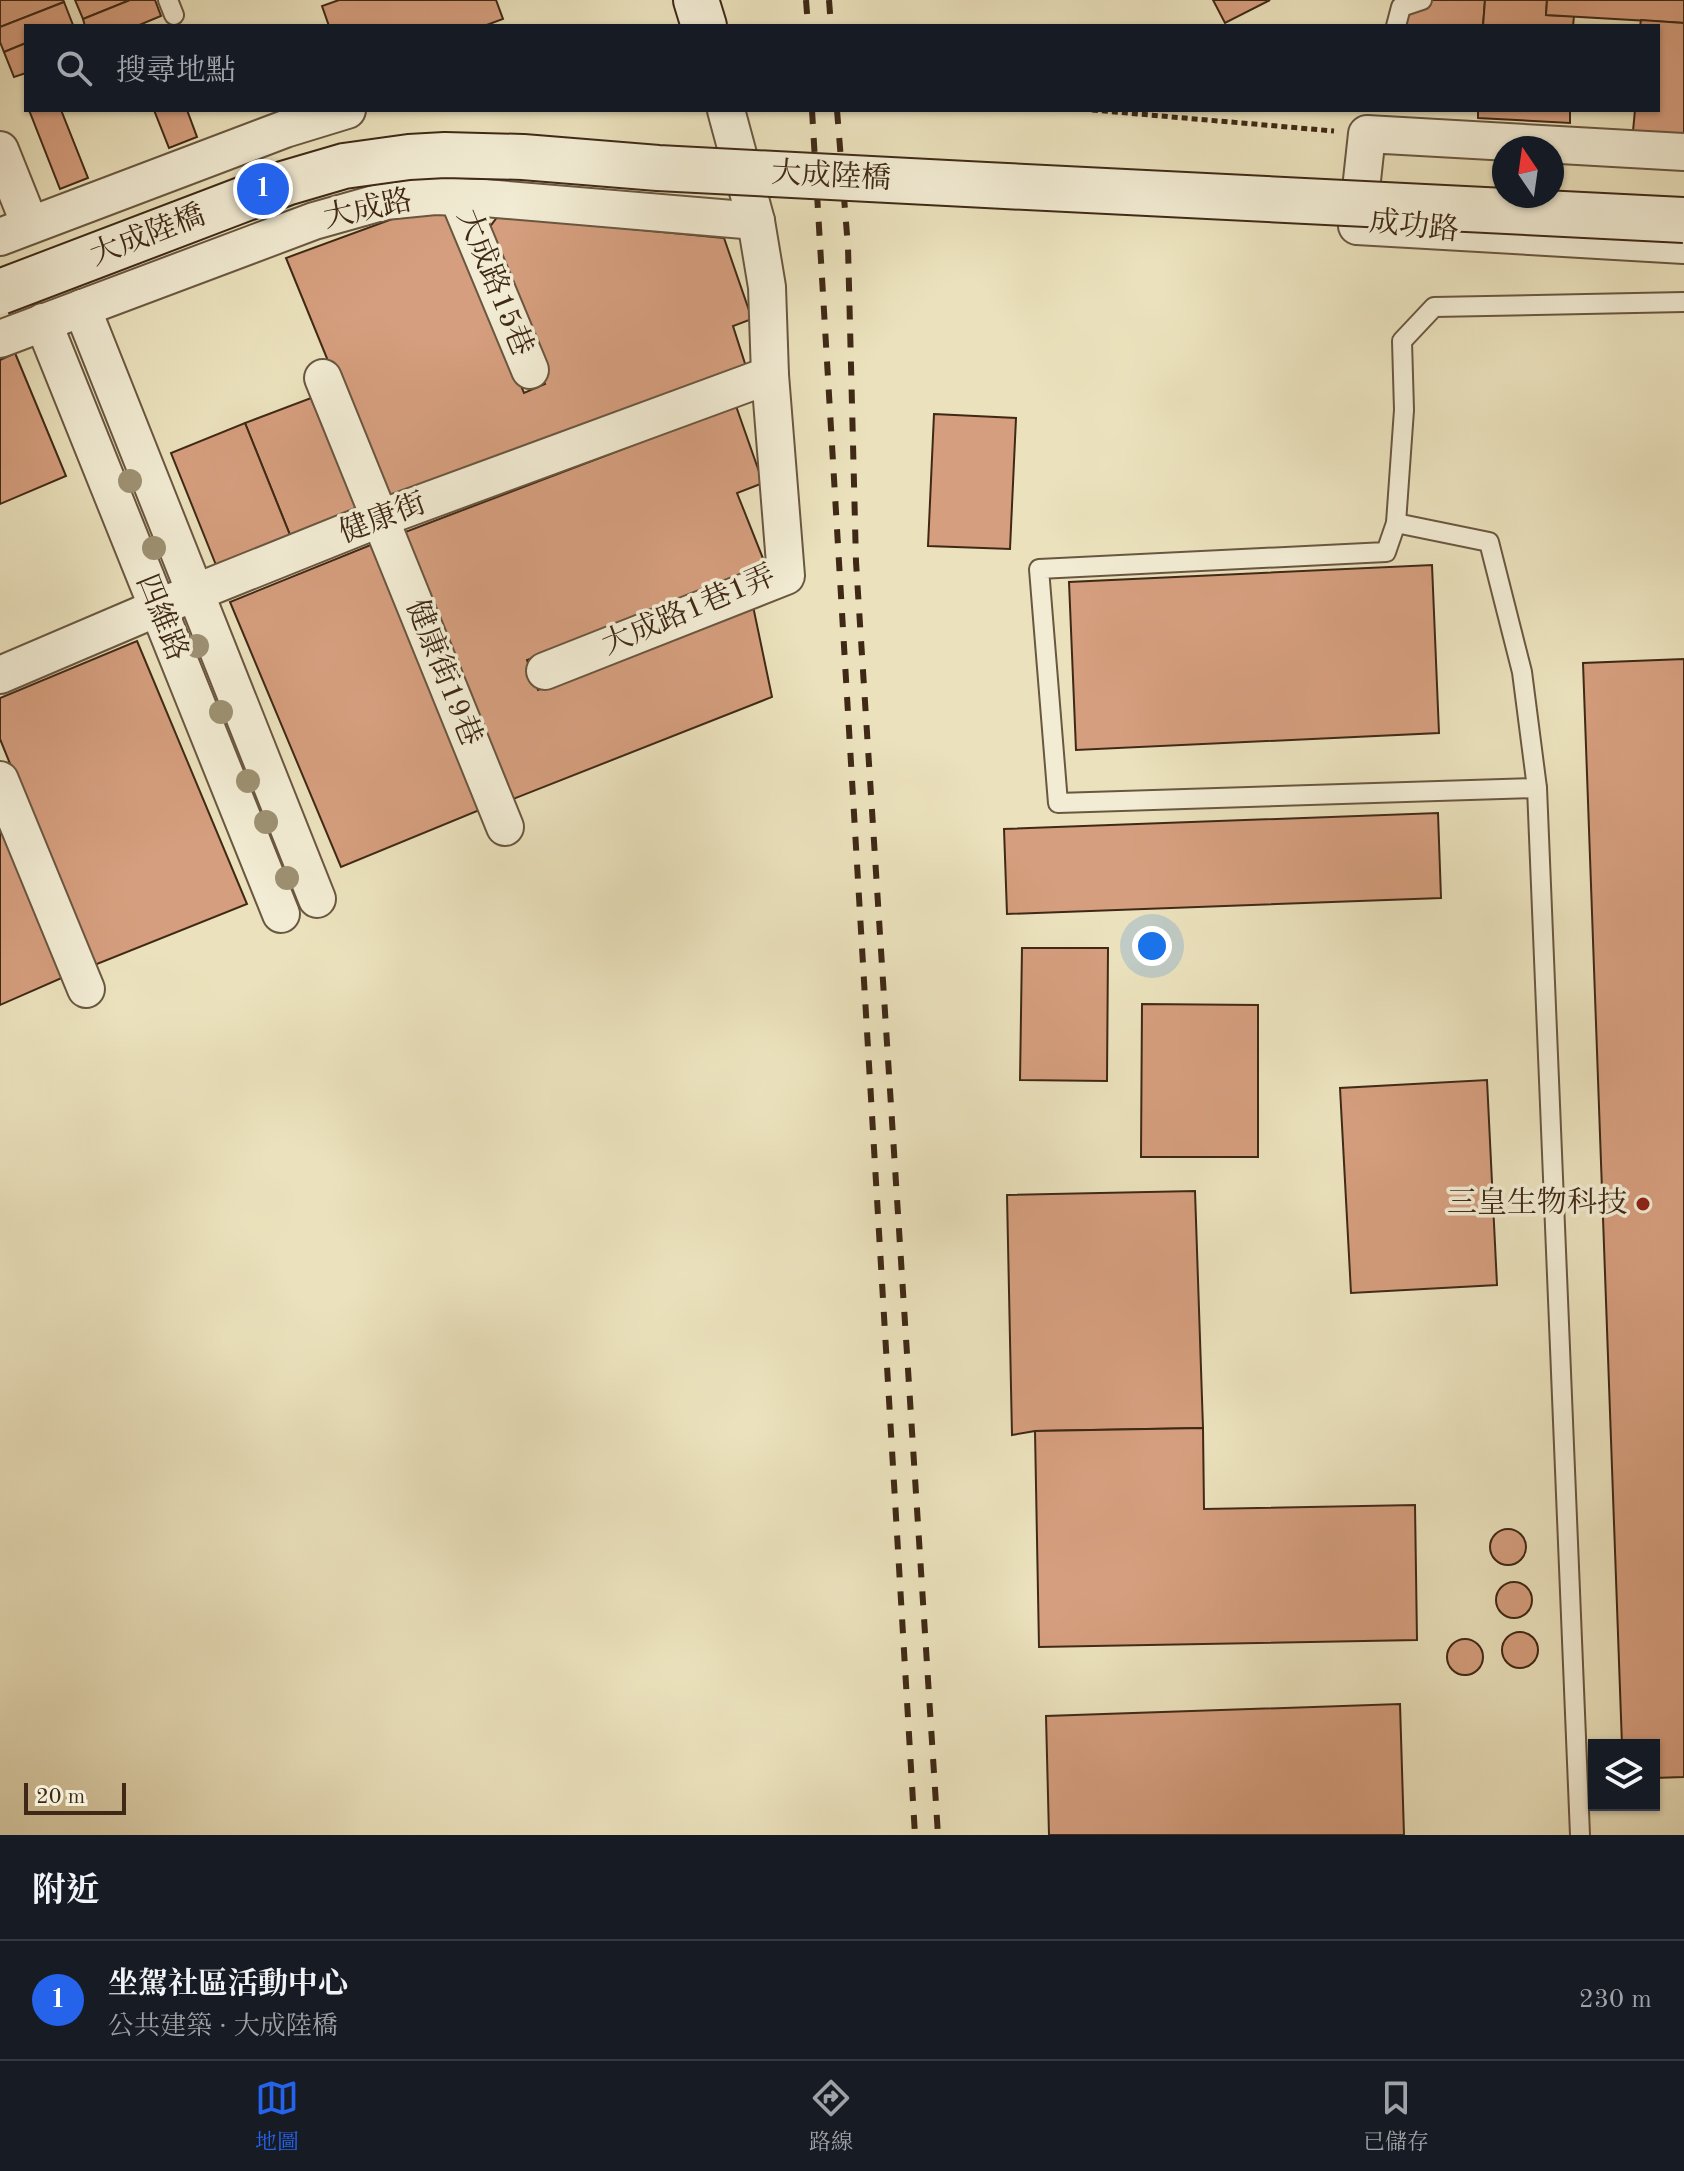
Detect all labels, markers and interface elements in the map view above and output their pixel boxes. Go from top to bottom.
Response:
search box [24,24,1660,112]
icon: search [52,46,96,90]
text: 搜尋地點 [116,57,236,87]
north arrow [1492,136,1564,208]
street label: 大成陸橋 [770,156,892,195]
pin: 1 [237,159,289,219]
street label: 大成路 [320,183,415,234]
street label: 大成陸橋 [86,198,209,272]
street label: 大成路15巷 [451,204,540,360]
street label: 成功路 [1368,204,1461,247]
street label: 健康街 [335,486,430,549]
street label: 大成路1巷1弄 [597,558,780,661]
street label: 四維路 [130,570,195,665]
street label: 健康街19巷 [400,594,489,750]
your location [1132,926,1172,966]
place label: 三皇生物科技 [1447,1186,1627,1219]
marker: 三皇生物科技 [1634,1195,1652,1213]
map controls [1588,1739,1660,1811]
button: layers [1588,1739,1660,1811]
scale bar [24,1779,126,1815]
text: 20 m [36,1786,85,1808]
text: 附近 [32,1875,100,1909]
text: 坐駕社區活動中心 [108,1970,348,2000]
text: 1 [50,1987,66,2013]
text: 230 m [1579,1987,1652,2013]
text: 公共建築 · 大成陸橋 [108,2014,338,2040]
tab: 地圖 [255,2076,299,2157]
tab: 路線 [809,2076,853,2157]
tab: 已儲存 [1363,2076,1429,2157]

